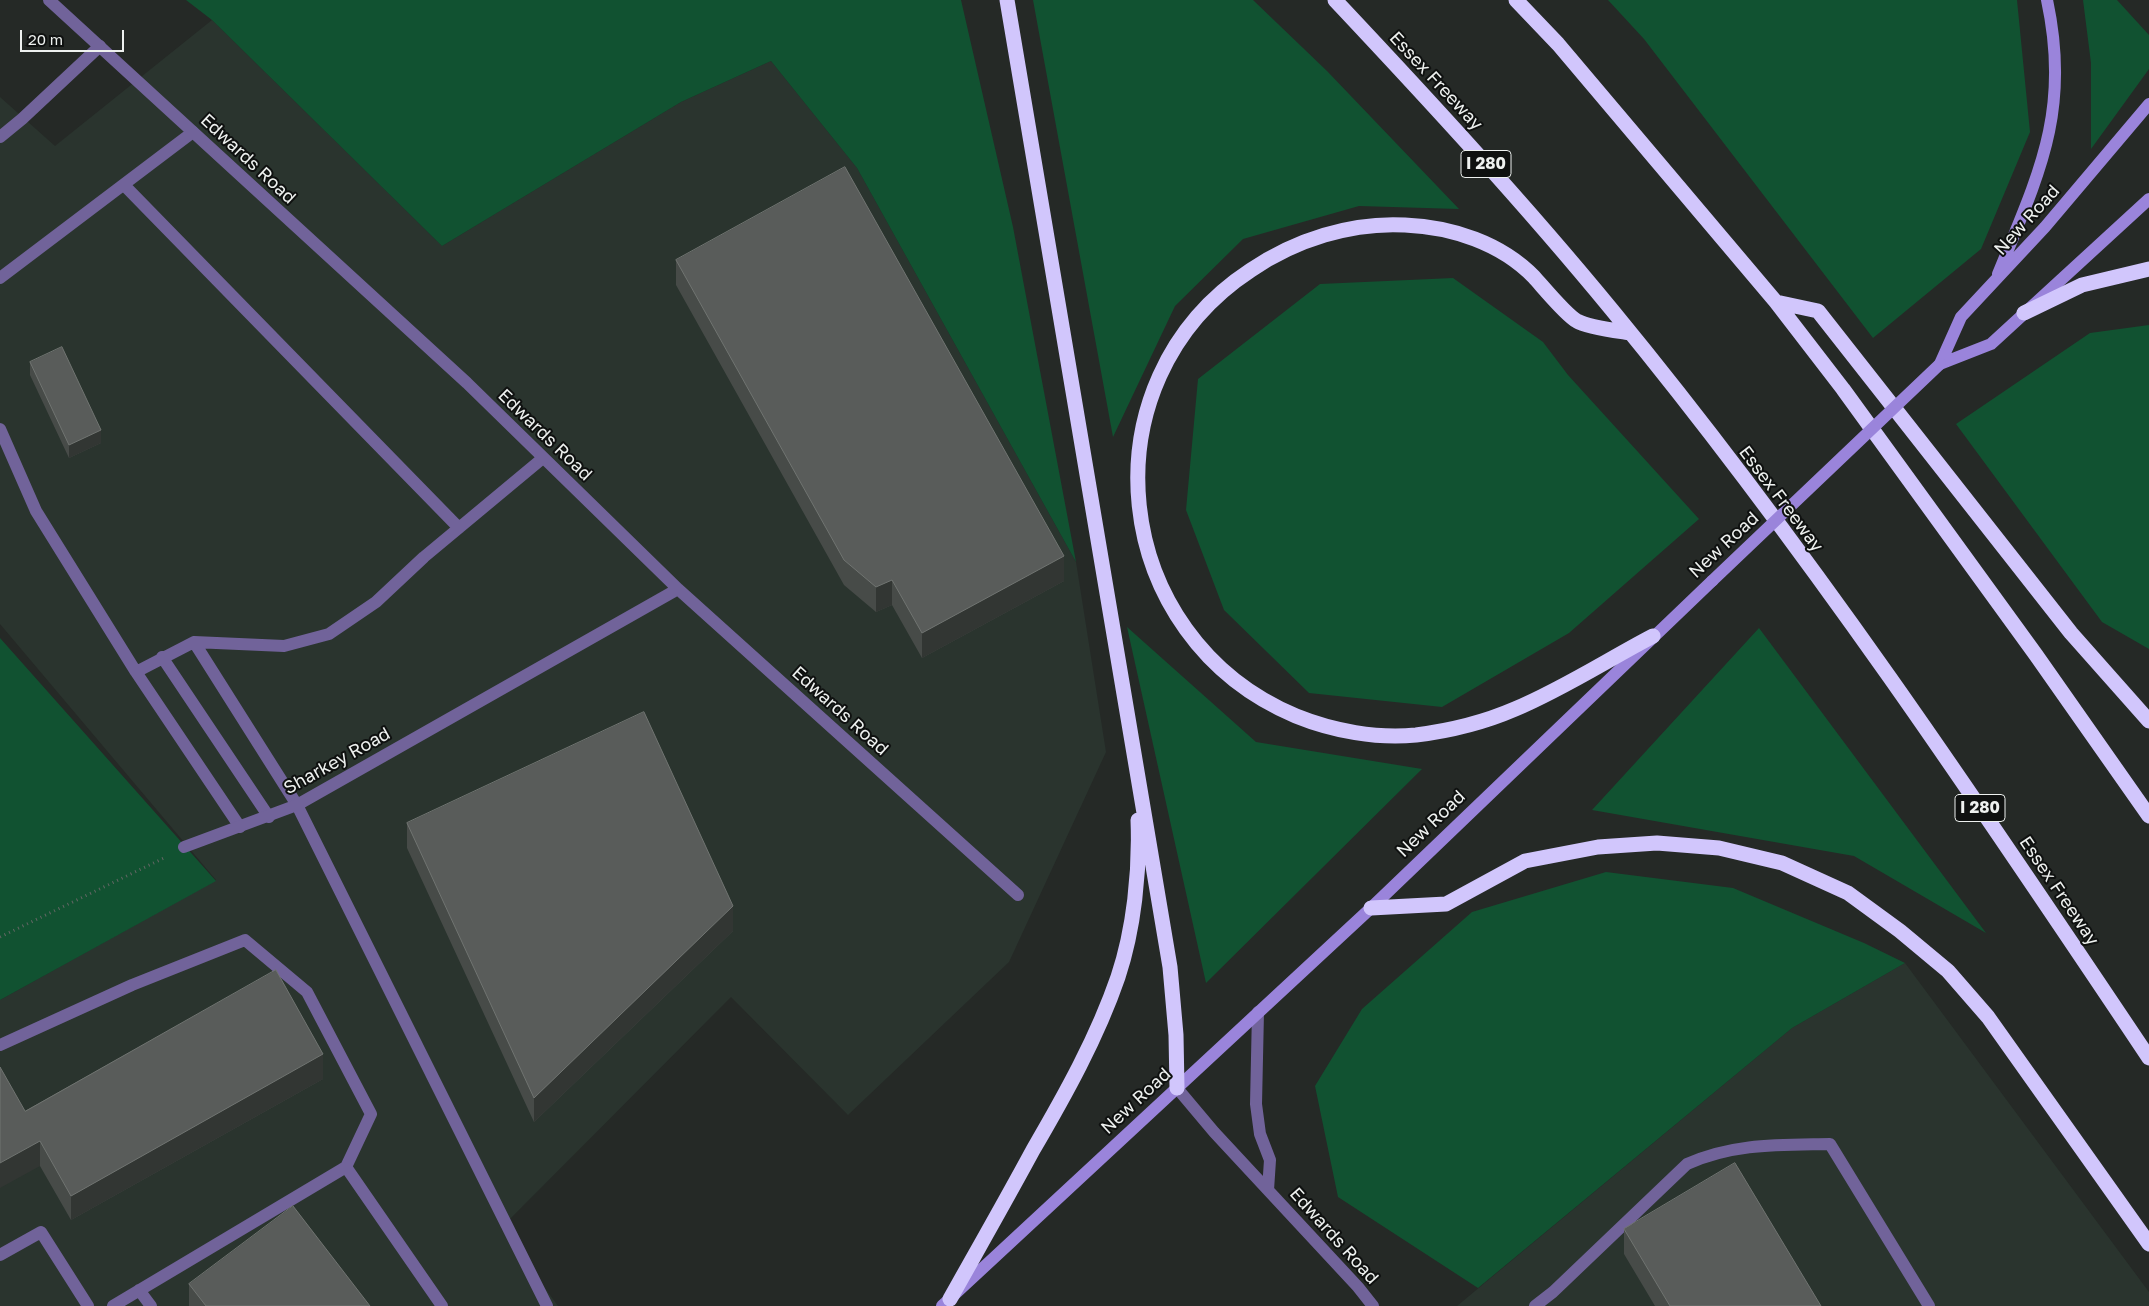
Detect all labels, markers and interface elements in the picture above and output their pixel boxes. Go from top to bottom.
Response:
scale bar [22,20,126,52]
street label: Essex Freeway [1385,27,1487,135]
text: 20 m [28,30,63,48]
street label: Edwards Road [196,109,300,209]
road number: I 280 [1461,150,1511,178]
street label: New Road [1990,180,2064,260]
street label: Edwards Road [494,385,596,485]
street label: Essex Freeway [1734,442,1828,556]
street label: New Road [1685,507,1763,583]
street label: Edwards Road [787,662,893,760]
street label: Sharkey Road [280,723,394,799]
street label: New Road [1392,786,1470,862]
road number: I 280 [1955,794,2005,821]
street label: Essex Freeway [2015,832,2103,950]
street label: New Road [1097,1063,1175,1139]
street label: Edwards Road [1285,1183,1383,1289]

